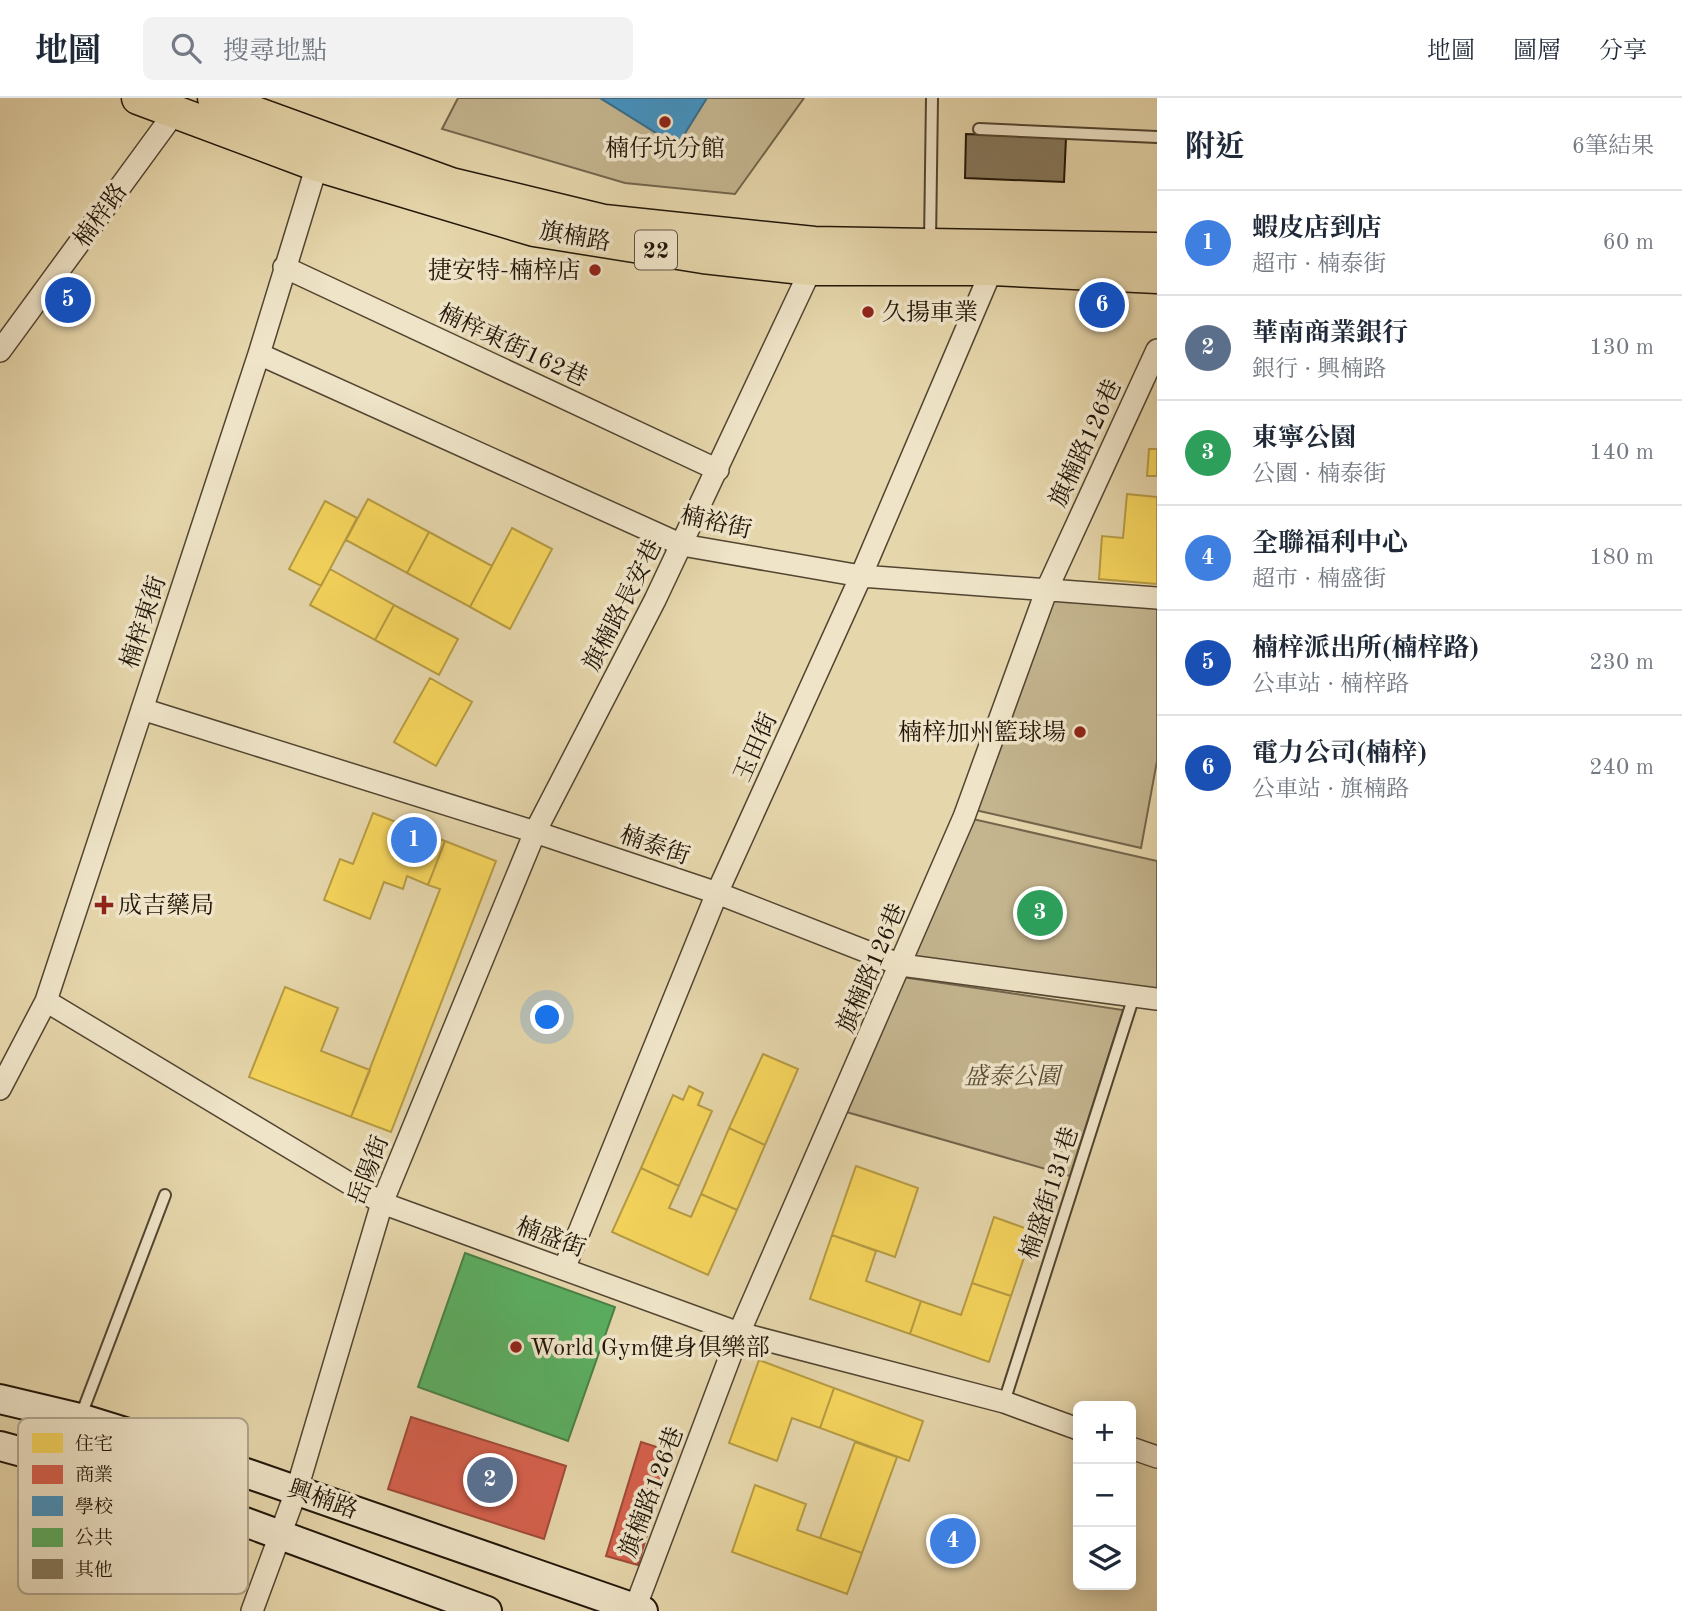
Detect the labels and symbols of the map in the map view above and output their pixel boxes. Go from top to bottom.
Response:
marker: 楠仔坑分館 [657,114,673,130]
place label: 楠仔坑分館 [605,135,725,162]
street label: 楠梓路 [68,178,132,252]
street label: 旗楠路 [537,217,613,256]
road number: 22 [635,230,677,270]
place label: 捷安特-楠梓店 [428,257,581,284]
marker: 捷安特-楠梓店 [587,262,603,278]
pin: 5 [45,274,91,326]
pin: 6 [1079,279,1125,331]
street label: 楠梓東街162巷 [434,299,592,392]
place label: 久揚車業 [882,299,978,326]
marker: 久揚車業 [860,304,876,320]
street label: 旗楠路126巷 [1044,375,1127,511]
street label: 楠裕街 [678,501,754,544]
street label: 旗楠路長安巷 [578,535,667,676]
street label: 楠梓東街 [116,572,171,672]
street label: 玉田街 [728,709,782,786]
place label: 楠梓加州籃球場 [898,719,1066,746]
marker: 楠梓加州籃球場 [1072,724,1088,740]
pin: 1 [391,814,437,866]
street label: 楠泰街 [616,821,693,870]
pin: 3 [1017,887,1063,939]
place label: 成吉藥局 [118,892,214,919]
marker: 成吉藥局 [96,897,112,913]
street label: 旗楠路126巷 [832,900,911,1037]
your location [530,1000,564,1034]
park label: 盛泰公園 [964,1063,1064,1090]
street label: 楠盛街131巷 [1015,1123,1084,1263]
street label: 岳陽街 [343,1132,394,1209]
street label: 楠盛街 [512,1212,589,1262]
place label: World Gym健身俱樂部 [530,1334,770,1361]
marker: World Gym健身俱樂部 [508,1339,524,1355]
legend [18,1418,248,1594]
street label: 旗楠路126巷 [614,1423,689,1561]
text: 住宅 [75,1434,113,1455]
pin: 2 [467,1454,513,1506]
text: 商業 [75,1464,113,1486]
street label: 興楠路 [284,1475,361,1524]
text: 學校 [75,1496,113,1518]
pin: 4 [930,1515,976,1567]
text: 公共 [75,1527,113,1549]
text: 其他 [75,1560,113,1581]

